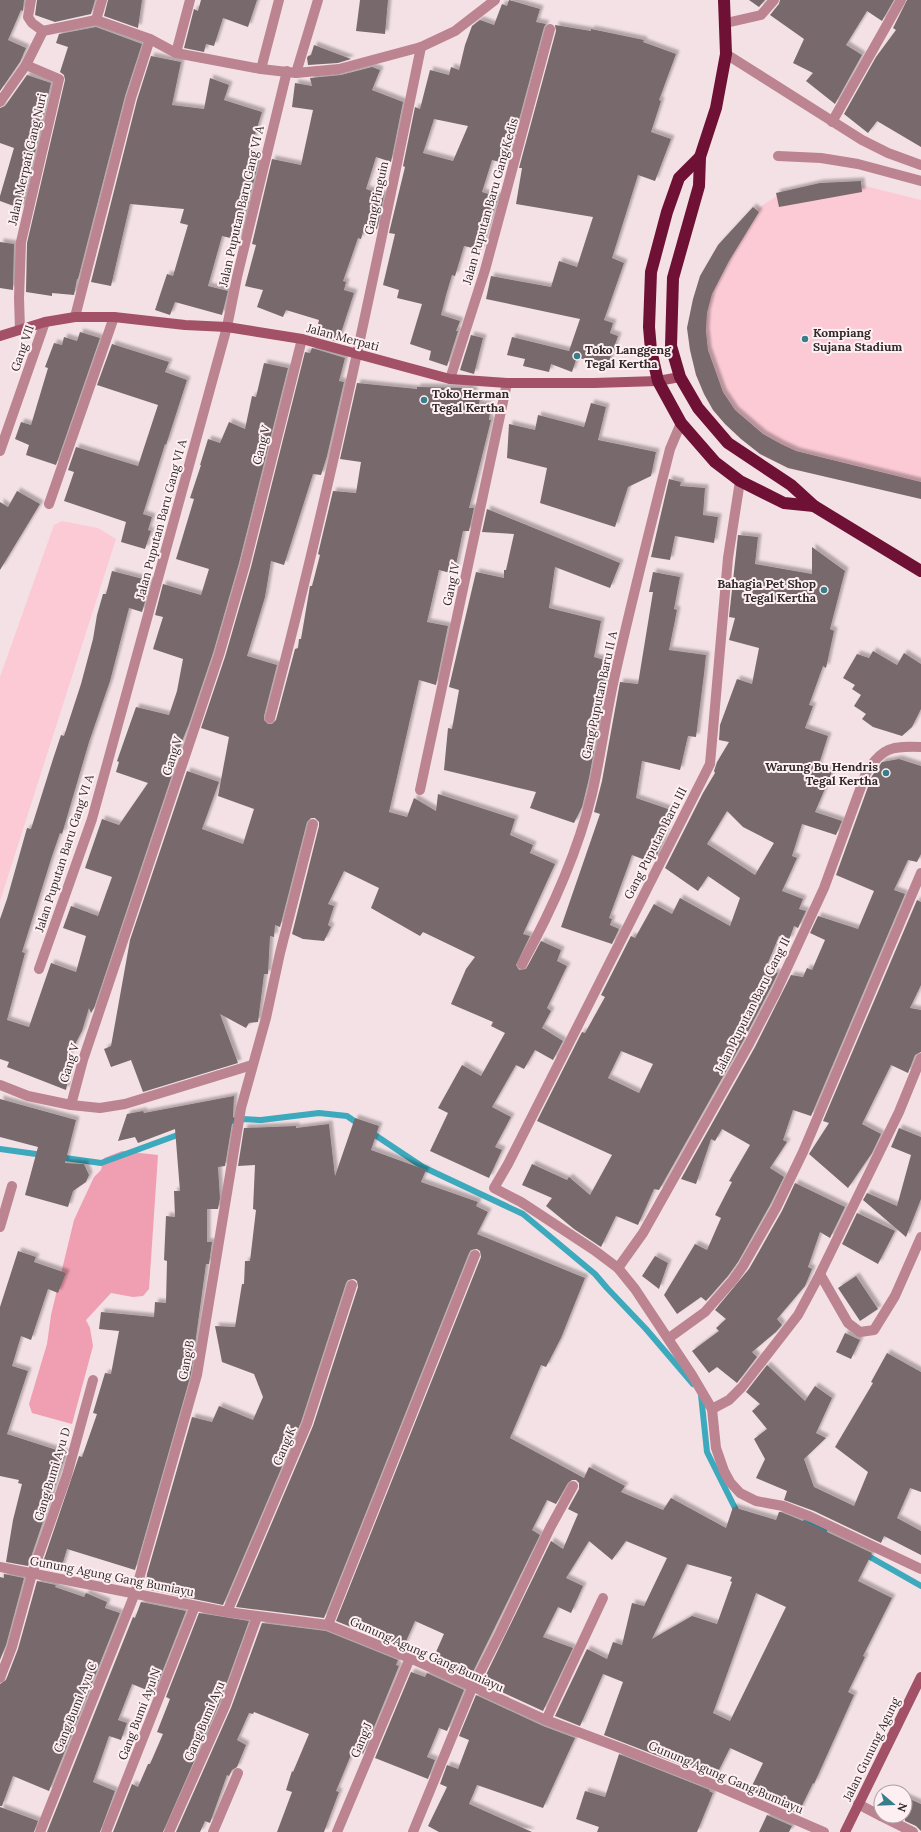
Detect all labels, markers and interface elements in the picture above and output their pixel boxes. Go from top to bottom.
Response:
street label: Jalan Merpati Gang Nuri [4,92,49,227]
street label: Jalan Puputan Baru Gang Kedis [459,116,521,287]
street label: Jalan Puputan Baru Gang VI A [215,124,267,289]
street label: Gang Pinguin [361,160,391,236]
street label: Jalan Merpati [304,320,381,354]
street label: Gang VII [7,323,37,373]
place label: Kompiang Sujana Stadium [813,325,902,354]
marker: Kompiang Sujana Stadium [800,334,810,344]
place label: Toko Langgeng Tegal Kertha [585,342,672,371]
marker: Toko Langgeng Tegal Kertha [572,351,582,361]
place label: Toko Herman Tegal Kertha [432,386,510,415]
marker: Toko Herman Tegal Kertha [419,395,429,405]
street label: Gang V [249,423,273,466]
street label: Jalan Puputan Baru Gang VI A [132,437,190,601]
street label: Gang IV [439,560,463,607]
place label: Bahagia Pet Shop Tegal Kertha [717,576,817,605]
marker: Bahagia Pet Shop Tegal Kertha [819,585,829,595]
street label: Gang Puputan Baru II A [578,629,620,760]
street label: Gang V [159,733,186,777]
place label: Warung Bu Hendris Tegal Kertha [765,759,879,788]
marker: Warung Bu Hendris Tegal Kertha [881,768,891,778]
street label: Jalan Puputan Baru Gang VI A [31,772,97,935]
street label: Gang Puputan Baru III [620,784,690,902]
street label: Jalan Puputan Baru Gang II [711,935,793,1076]
street label: Gang V [56,1040,82,1084]
street label: Gang B [175,1339,197,1381]
street label: Gang K [269,1424,299,1468]
street label: Gang Bumi Ayu D [31,1425,73,1523]
street label: Gunung Agung Gang Bumiayu [29,1553,195,1599]
street label: Gunung Agung Gang Bumiayu [348,1613,506,1695]
street label: Gang Bumi Ayu C [50,1659,100,1755]
street label: Gang Bumi Ayu N [115,1666,163,1762]
street label: Gang Bumi Ayu [180,1679,228,1763]
street label: Jalan Gunung Agung [839,1694,903,1804]
street label: Gang J [347,1720,375,1760]
street label: Gunung Agung Gang Bumiayu [646,1738,806,1816]
north arrow [873,1784,913,1824]
text: N [894,1801,910,1814]

